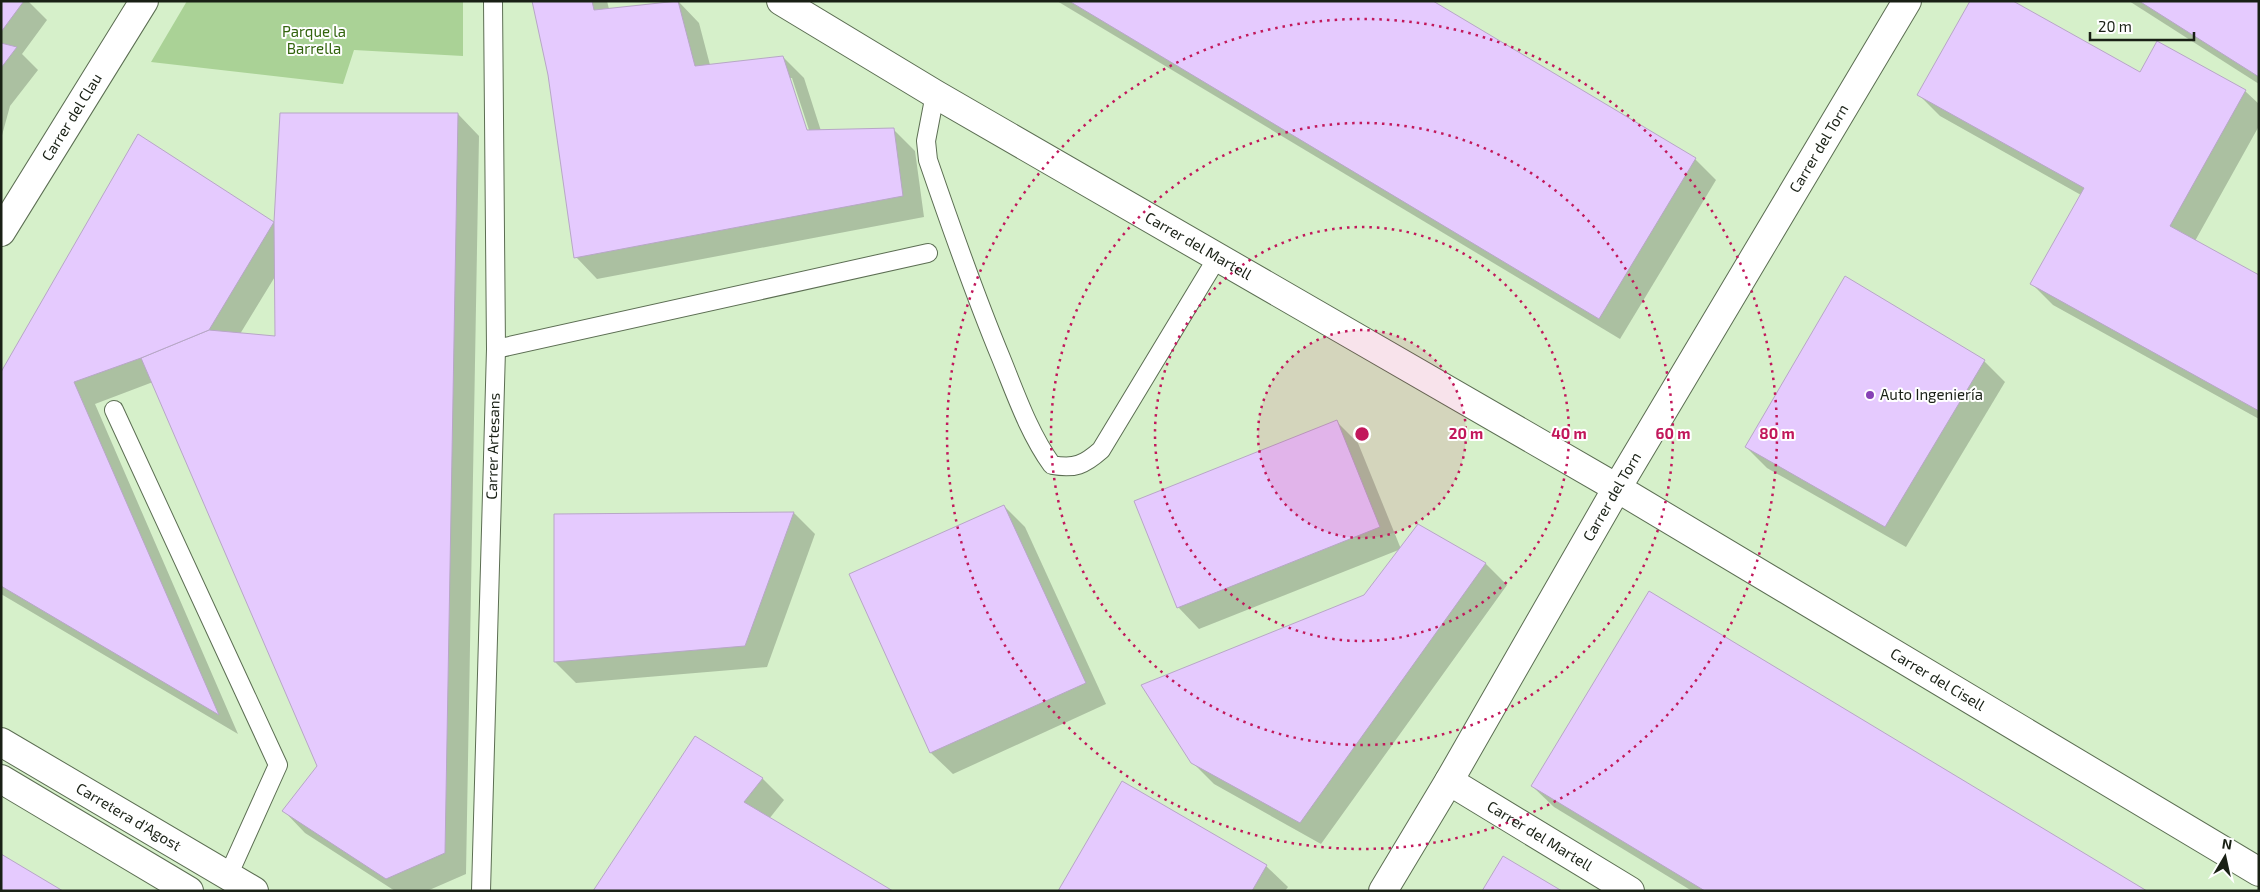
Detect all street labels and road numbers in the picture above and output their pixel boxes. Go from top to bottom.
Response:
street label: Carrer del Clau [37,70,105,164]
street label: Carrer del Torn [1785,101,1852,196]
street label: Carrer del Martell [1142,207,1256,283]
street label: Carrer Artesans [482,393,503,500]
street label: Carrer del Torn [1578,449,1644,544]
street label: Carrer del Cisell [1888,644,1989,714]
street label: Carretera d'Agost [73,778,185,854]
street label: Carrer del Martell [1484,796,1597,874]

